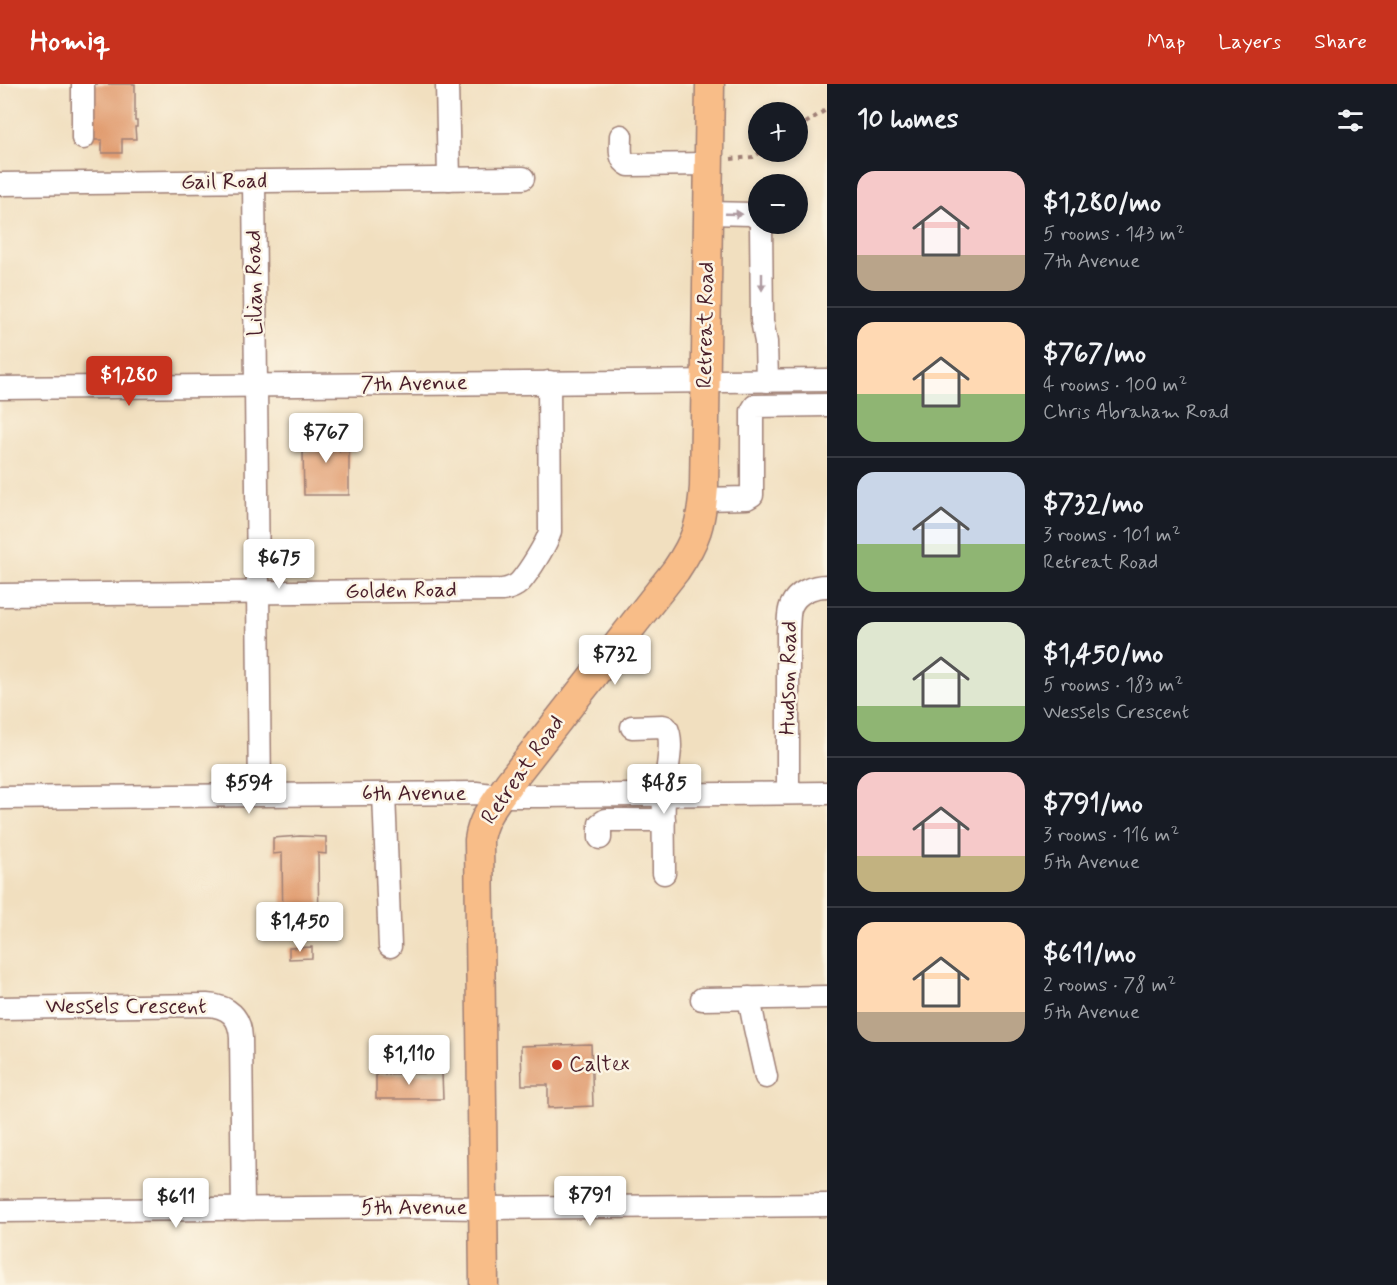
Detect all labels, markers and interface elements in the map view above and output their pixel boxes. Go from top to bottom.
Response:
text: Homiq [30,24,110,61]
text: Map [1147,28,1185,56]
text: Layers [1218,28,1281,56]
text: Share [1314,28,1367,56]
map controls [748,102,808,234]
button: + [748,102,808,162]
text: 10 homes [857,103,958,137]
icon: filters [1334,104,1367,137]
street label: Gail Road [181,167,267,197]
button: − [748,174,808,234]
text: $1,280/mo [1043,187,1161,221]
icon: home [905,195,977,267]
one-way arrow [725,209,744,218]
text: 5 rooms · 143 m² [1043,221,1185,248]
street label: Lilian Road [240,230,270,336]
text: 7th Avenue [1043,248,1140,275]
street label: Retreat Road [691,261,721,389]
one-way arrow [757,272,767,291]
text: $767/mo [1043,338,1146,372]
icon: home [905,346,977,418]
pin: $1,280 [80,356,178,407]
text: $1,280 [100,362,158,389]
street label: 7th Avenue [360,369,468,399]
text: 4 rooms · 100 m² [1043,372,1187,399]
text: Chris Abraham Road [1043,399,1229,426]
pin: $767 [290,413,362,464]
text: $767 [303,419,349,446]
text: $732/mo [1043,488,1144,522]
icon: home [905,496,977,568]
text: 3 rooms · 101 m² [1043,522,1181,549]
pin: $675 [243,539,315,590]
text: $675 [257,545,301,572]
text: Retreat Road [1043,549,1158,576]
street label: Golden Road [345,576,457,606]
street label: Hudson Road [774,621,804,735]
pin: $732 [579,635,651,686]
text: $1,450/mo [1043,638,1163,672]
text: $732 [593,641,637,668]
icon: home [905,646,977,718]
text: 5 rooms · 183 m² [1043,672,1183,699]
text: Wessels Crescent [1043,699,1189,726]
street label: Retreat Road [475,710,571,830]
pin: $594 [213,764,285,815]
pin: $485 [628,764,700,815]
text: $594 [225,770,273,797]
text: $485 [641,770,687,797]
street label: 6th Avenue [362,780,467,808]
text: $791/mo [1043,788,1143,822]
icon: home [905,796,977,868]
text: 3 rooms · 116 m² [1043,822,1179,849]
text: 5th Avenue [1043,849,1140,876]
pin: $1,450 [251,902,349,953]
text: $1,450 [270,908,330,935]
text: $611/mo [1043,938,1136,972]
icon: home [905,946,977,1018]
text: 2 rooms · 78 m² [1043,972,1176,999]
street label: Wessels Crescent [46,993,206,1021]
text: 5th Avenue [1043,999,1140,1026]
pin: $1,110 [360,1035,458,1086]
text: $1,110 [383,1041,435,1068]
place label: Caltex [569,1051,630,1079]
marker: Caltex [550,1058,564,1072]
pin: $791 [554,1176,626,1227]
pin: $611 [140,1178,212,1229]
text: $791 [568,1182,612,1209]
text: $611 [157,1184,195,1211]
street label: 5th Avenue [361,1194,467,1222]

